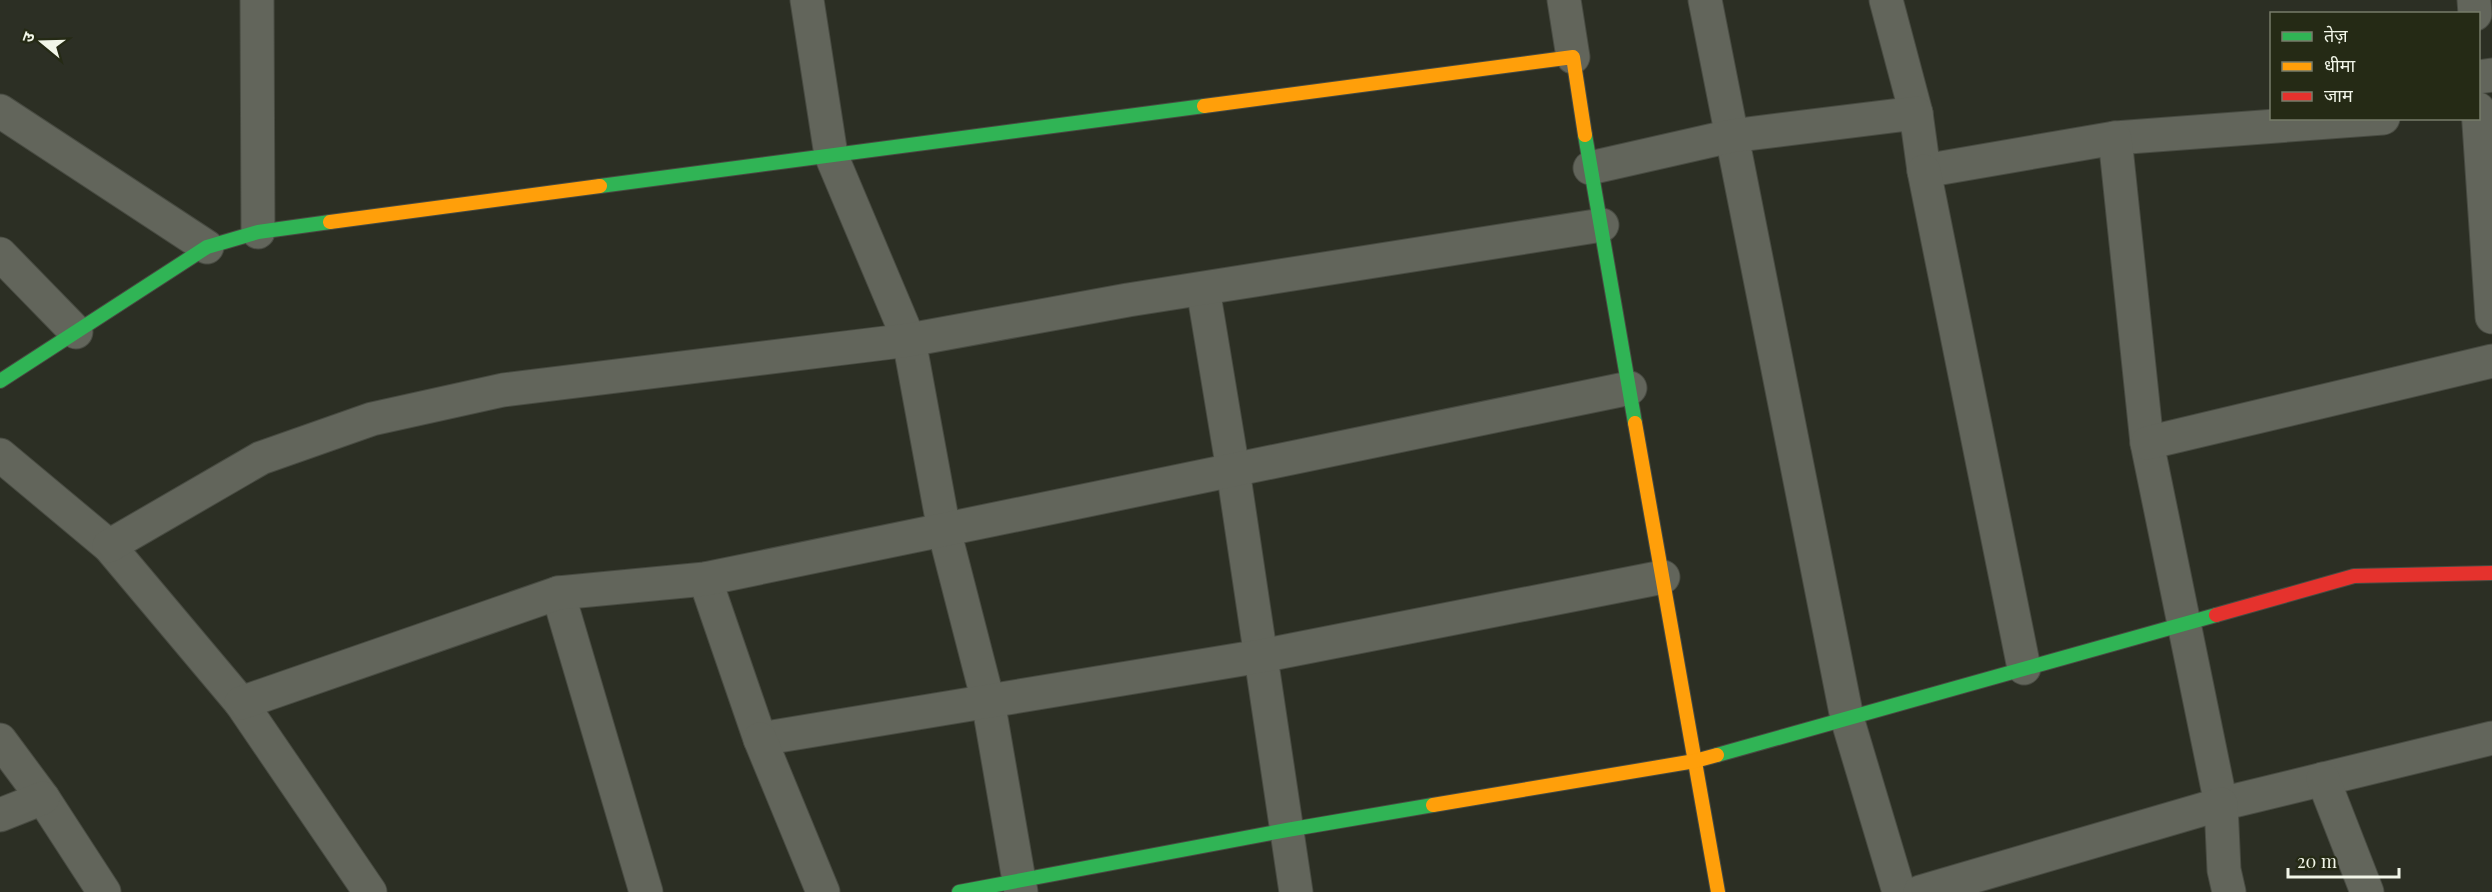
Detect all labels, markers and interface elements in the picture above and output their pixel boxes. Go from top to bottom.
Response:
north arrow [12,12,72,72]
legend [2270,12,2480,120]
text: तेज़ [2324,23,2348,47]
text: उ [16,29,39,45]
text: धीमा [2324,53,2355,77]
text: जाम [2324,83,2354,107]
scale bar [2288,841,2399,879]
text: 20 m [2297,849,2337,873]

